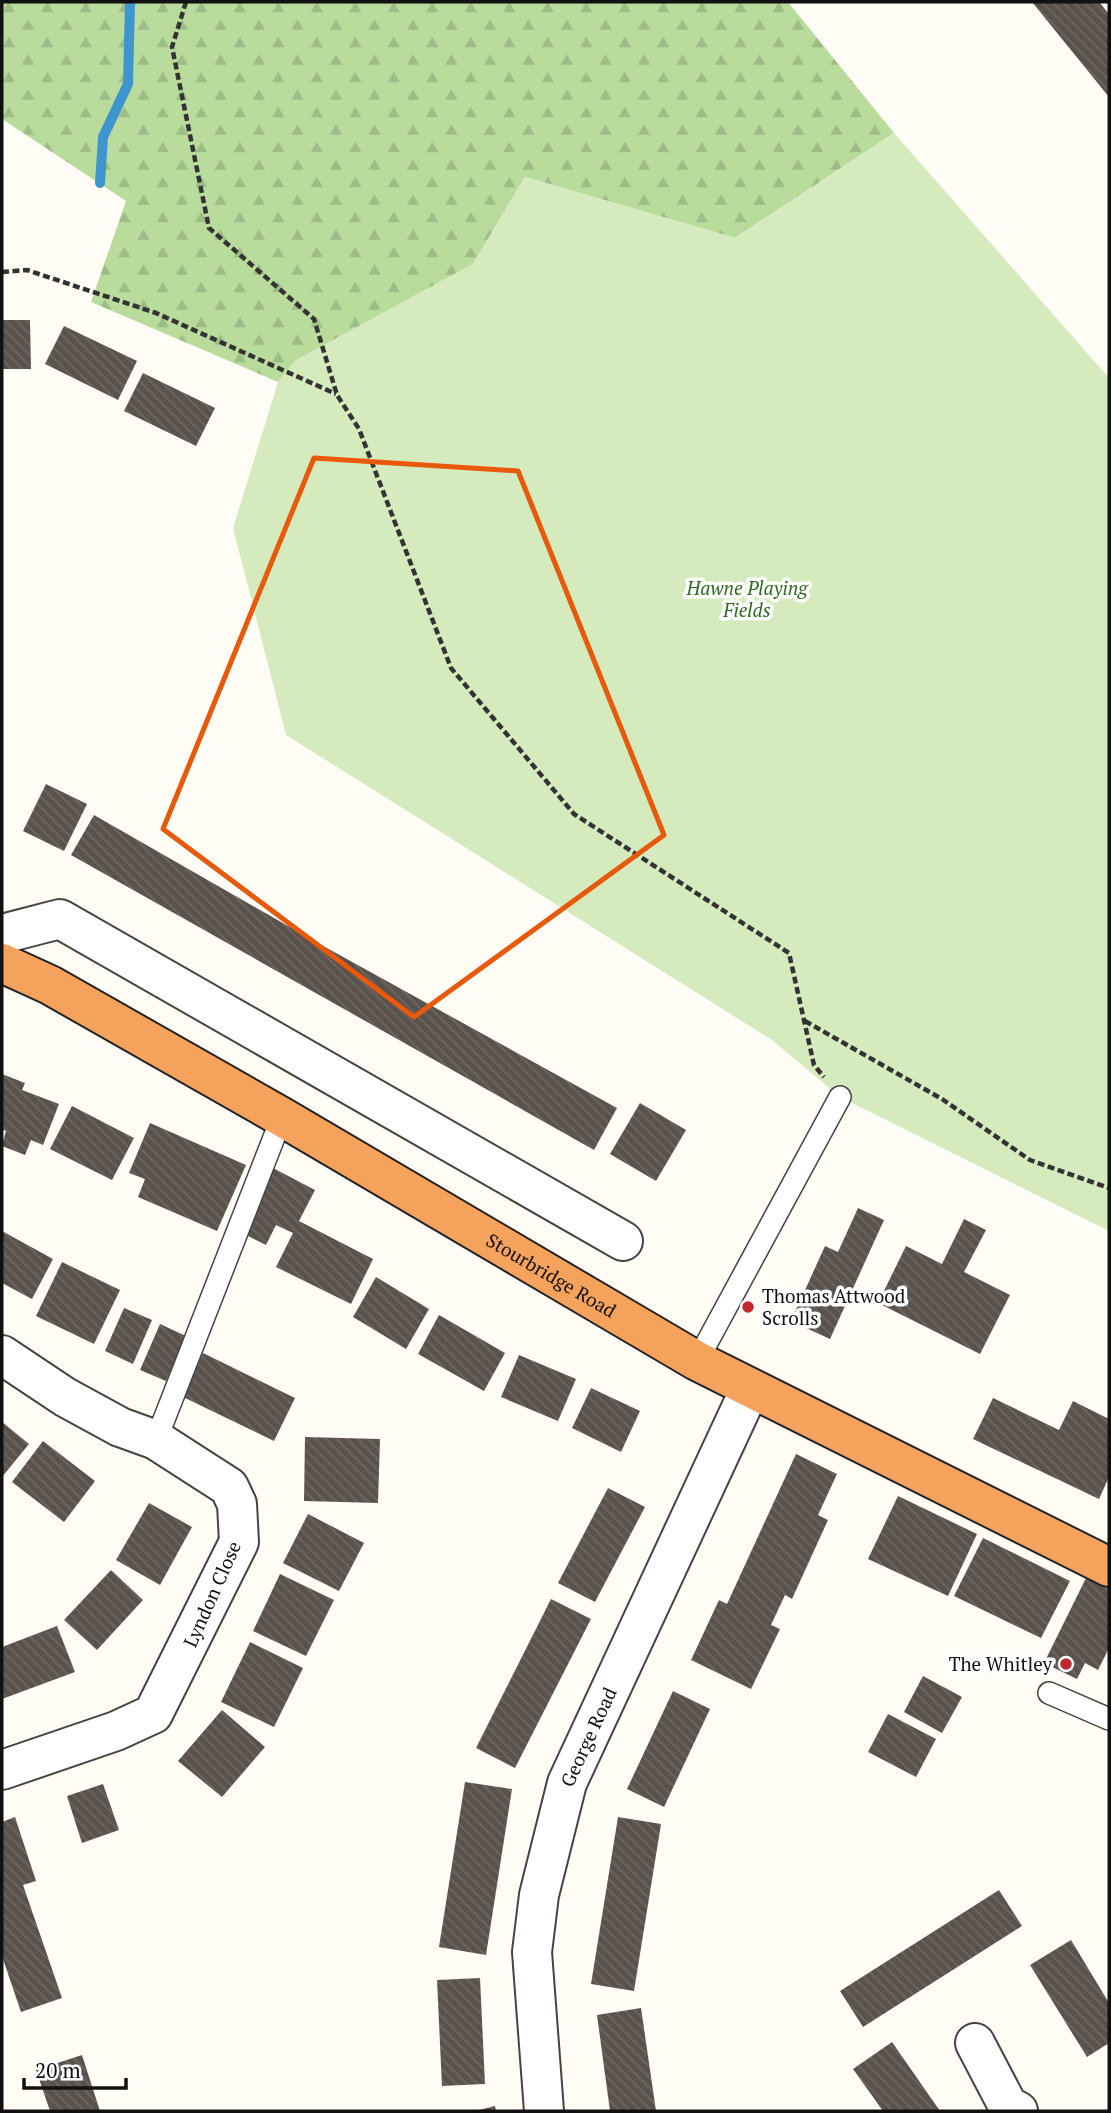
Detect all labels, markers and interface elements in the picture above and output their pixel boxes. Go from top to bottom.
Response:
park label: Hawne Playing Fields [686,575,809,622]
street label: Stourbridge Road [482,1227,621,1323]
place label: Thomas Attwood Scrolls [762,1283,906,1330]
marker: Thomas Attwood Scrolls [740,1299,756,1315]
street label: Lyndon Close [177,1537,246,1651]
place label: The Whitley [949,1651,1052,1676]
marker: The Whitley [1058,1656,1074,1672]
street label: George Road [554,1683,622,1791]
scale bar [24,2046,126,2090]
text: 20 m [35,2056,81,2084]

